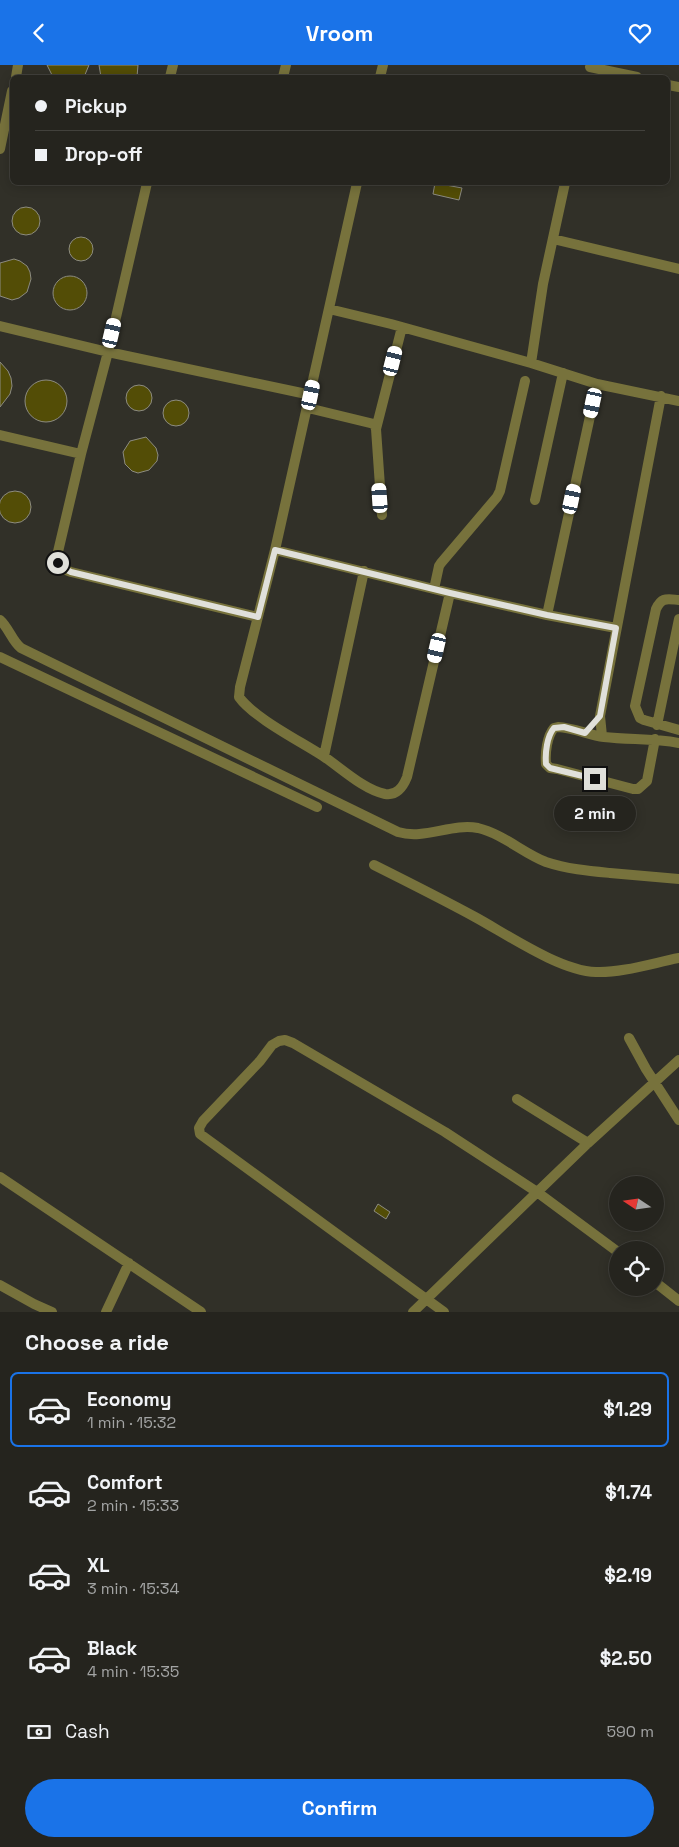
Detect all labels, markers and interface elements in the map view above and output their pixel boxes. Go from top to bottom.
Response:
icon: back [25,19,53,47]
text: Vroom [306,19,373,47]
icon: heart [626,19,654,47]
text: Pickup [65,94,127,119]
text: Drop-off [65,142,143,167]
car [101,317,122,349]
car [382,345,403,377]
car [300,379,321,411]
car [582,387,603,419]
car [371,483,388,513]
car [561,483,582,515]
route start [47,552,69,574]
car [426,632,447,664]
route end [584,768,606,790]
callout: 2 min [554,797,636,831]
text: 2 min [574,803,616,824]
north arrow [609,1176,664,1231]
map controls [609,1176,664,1296]
button: locate [609,1241,664,1296]
text: Choose a ride [25,1328,169,1356]
icon: car [27,1387,72,1432]
text: Economy [87,1387,171,1412]
text: $1.29 [603,1397,652,1422]
text: 1 min · 15:32 [87,1412,176,1433]
icon: car [27,1470,72,1515]
text: Comfort [87,1470,163,1495]
text: $1.74 [605,1480,652,1505]
text: 2 min · 15:33 [87,1495,179,1516]
icon: car [27,1553,72,1598]
text: XL [87,1553,110,1578]
text: $2.19 [604,1563,652,1588]
text: 3 min · 15:34 [87,1578,179,1599]
icon: car [27,1636,72,1681]
text: Black [87,1636,137,1661]
text: $2.50 [600,1646,652,1671]
text: 4 min · 15:35 [87,1661,179,1682]
icon: cash [25,1718,53,1746]
text: Cash [65,1719,110,1744]
text: 590 m [606,1721,654,1742]
button: Confirm [25,1779,654,1837]

